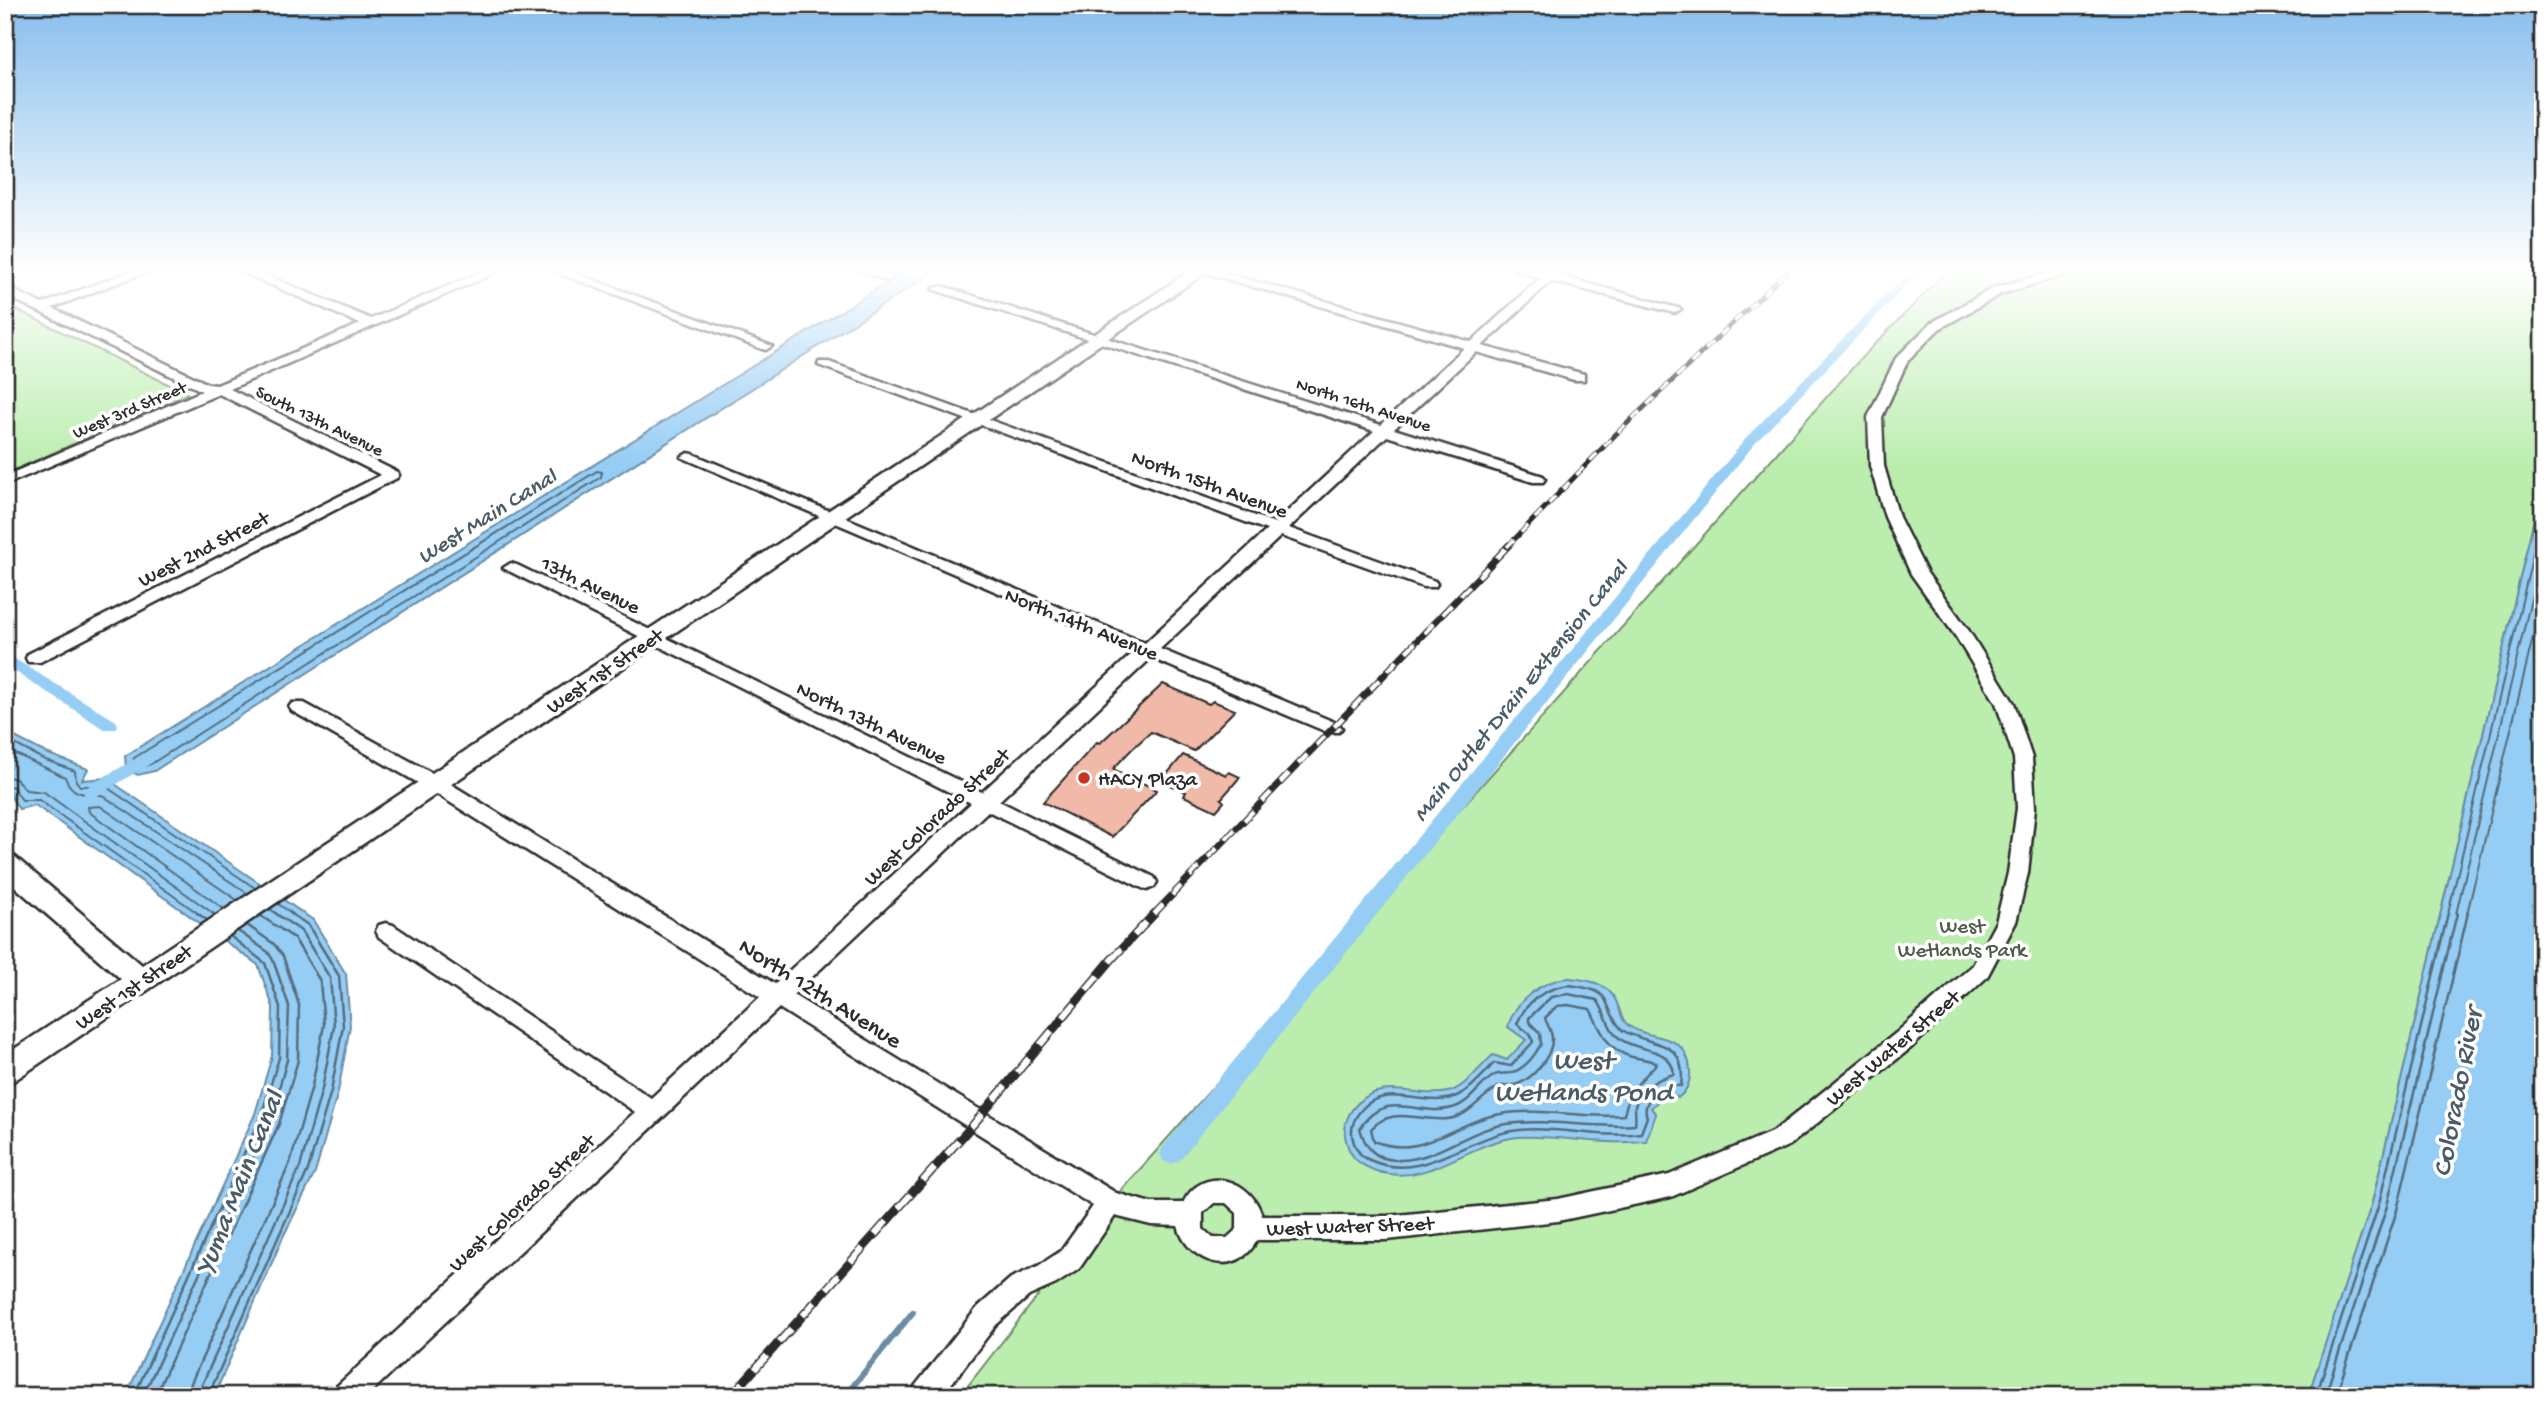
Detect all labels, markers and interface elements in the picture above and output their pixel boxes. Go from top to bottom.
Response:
street label: North 16th Avenue [1293,375,1434,438]
street label: West 3rd Street [70,377,191,445]
street label: South 13th Avenue [252,382,387,463]
street label: North 15th Avenue [1127,446,1291,527]
water label: West Main Canal [413,463,564,571]
street label: West 2nd Street [135,506,276,595]
street label: 13th Avenue [535,552,644,622]
water label: Main Outlet Drain Extension Canal [1408,555,1636,828]
street label: North 14th Avenue [1000,584,1162,669]
street label: West 1st Street [543,623,671,721]
street label: North 13th Avenue [791,678,951,773]
street label: West Colorado Street [860,743,1019,893]
place label: HACY Plaza [1098,769,1199,794]
marker: HACY Plaza [1076,770,1092,786]
park label: West Wetlands Park [1898,916,2029,965]
street label: North 12th Avenue [732,933,907,1057]
street label: West 1st Street [72,939,200,1037]
street label: West Water Street [1822,985,1968,1113]
water label: Colorado River [2427,1001,2493,1180]
water label: West Wetlands Pond [1494,1046,1674,1111]
water label: Yuma Main Canal [189,1085,294,1280]
street label: West Colorado Street [445,1129,604,1279]
street label: West Water Street [1266,1213,1437,1244]

